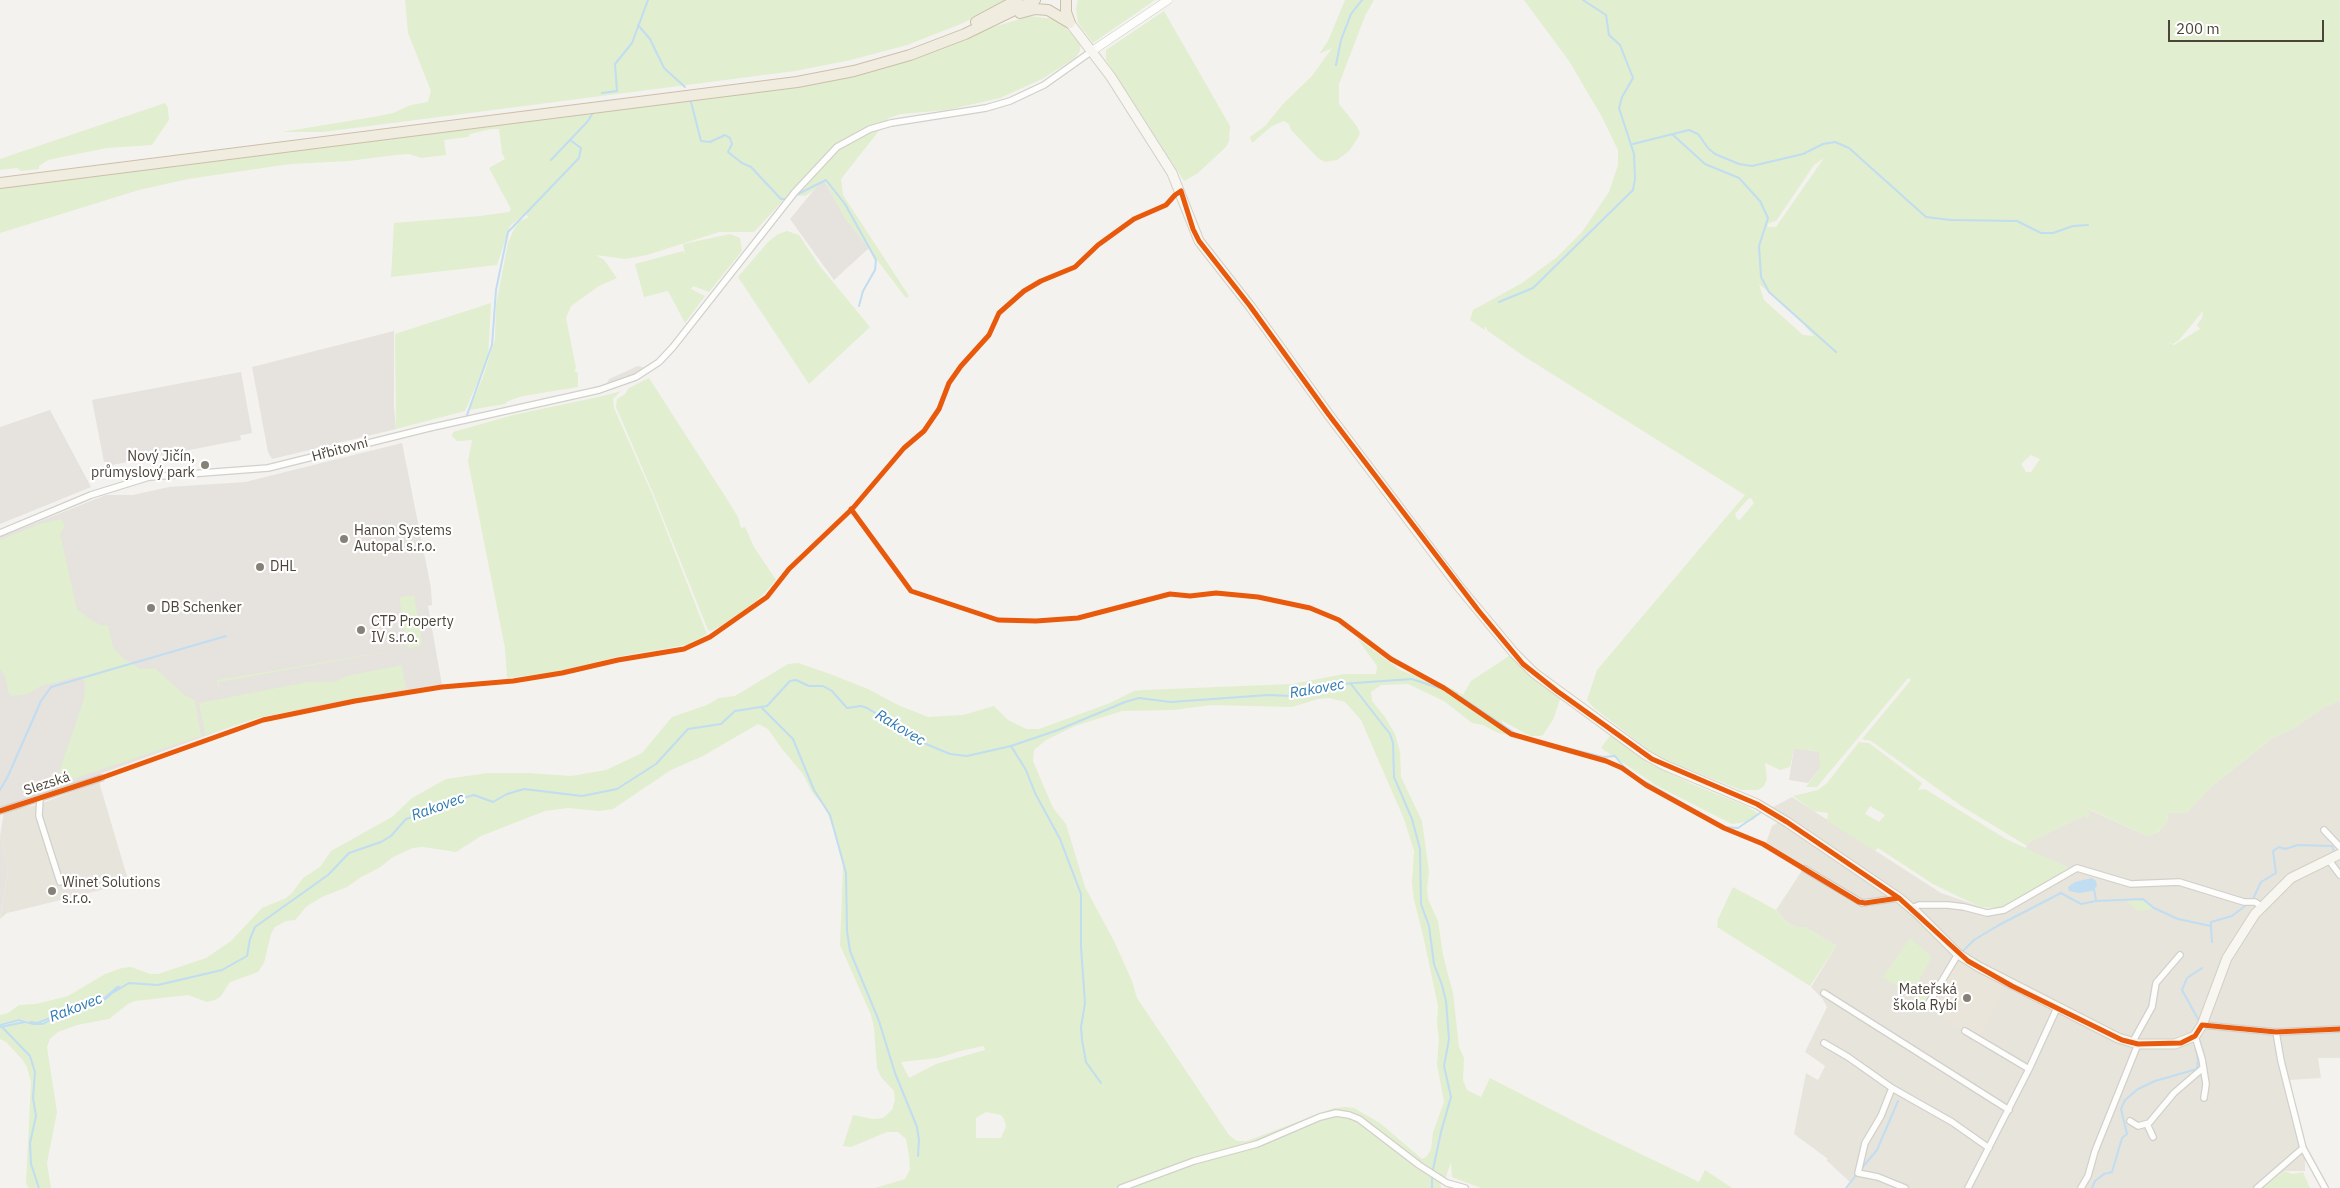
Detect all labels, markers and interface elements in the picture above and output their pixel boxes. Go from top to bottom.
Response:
scale bar [2170,10,2326,42]
text: 200 m [2176,19,2220,38]
street label: Hřbitovní [310,434,370,466]
place label: Nový Jičín, průmyslový park [91,449,195,482]
marker: Nový Jičín, průmyslový park [199,459,211,471]
place label: Hanon Systems Autopal s.r.o. [354,523,452,556]
marker: Hanon Systems Autopal s.r.o. [338,533,350,545]
place label: DHL [270,559,296,575]
marker: DHL [254,561,266,573]
place label: DB Schenker [161,600,242,616]
marker: DB Schenker [145,602,157,614]
place label: CTP Property IV s.r.o. [371,614,454,646]
marker: CTP Property IV s.r.o. [355,624,367,636]
water label: Rakovec [1288,675,1346,703]
water label: Rakovec [872,706,928,750]
street label: Slezská [22,769,72,799]
water label: Rakovec [409,789,467,825]
place label: Winet Solutions s.r.o. [62,875,161,908]
marker: Winet Solutions s.r.o. [46,885,58,897]
place label: Mateřská škola Rybí [1893,982,1957,1014]
water label: Rakovec [47,990,105,1026]
marker: Mateřská škola Rybí [1961,992,1973,1004]

